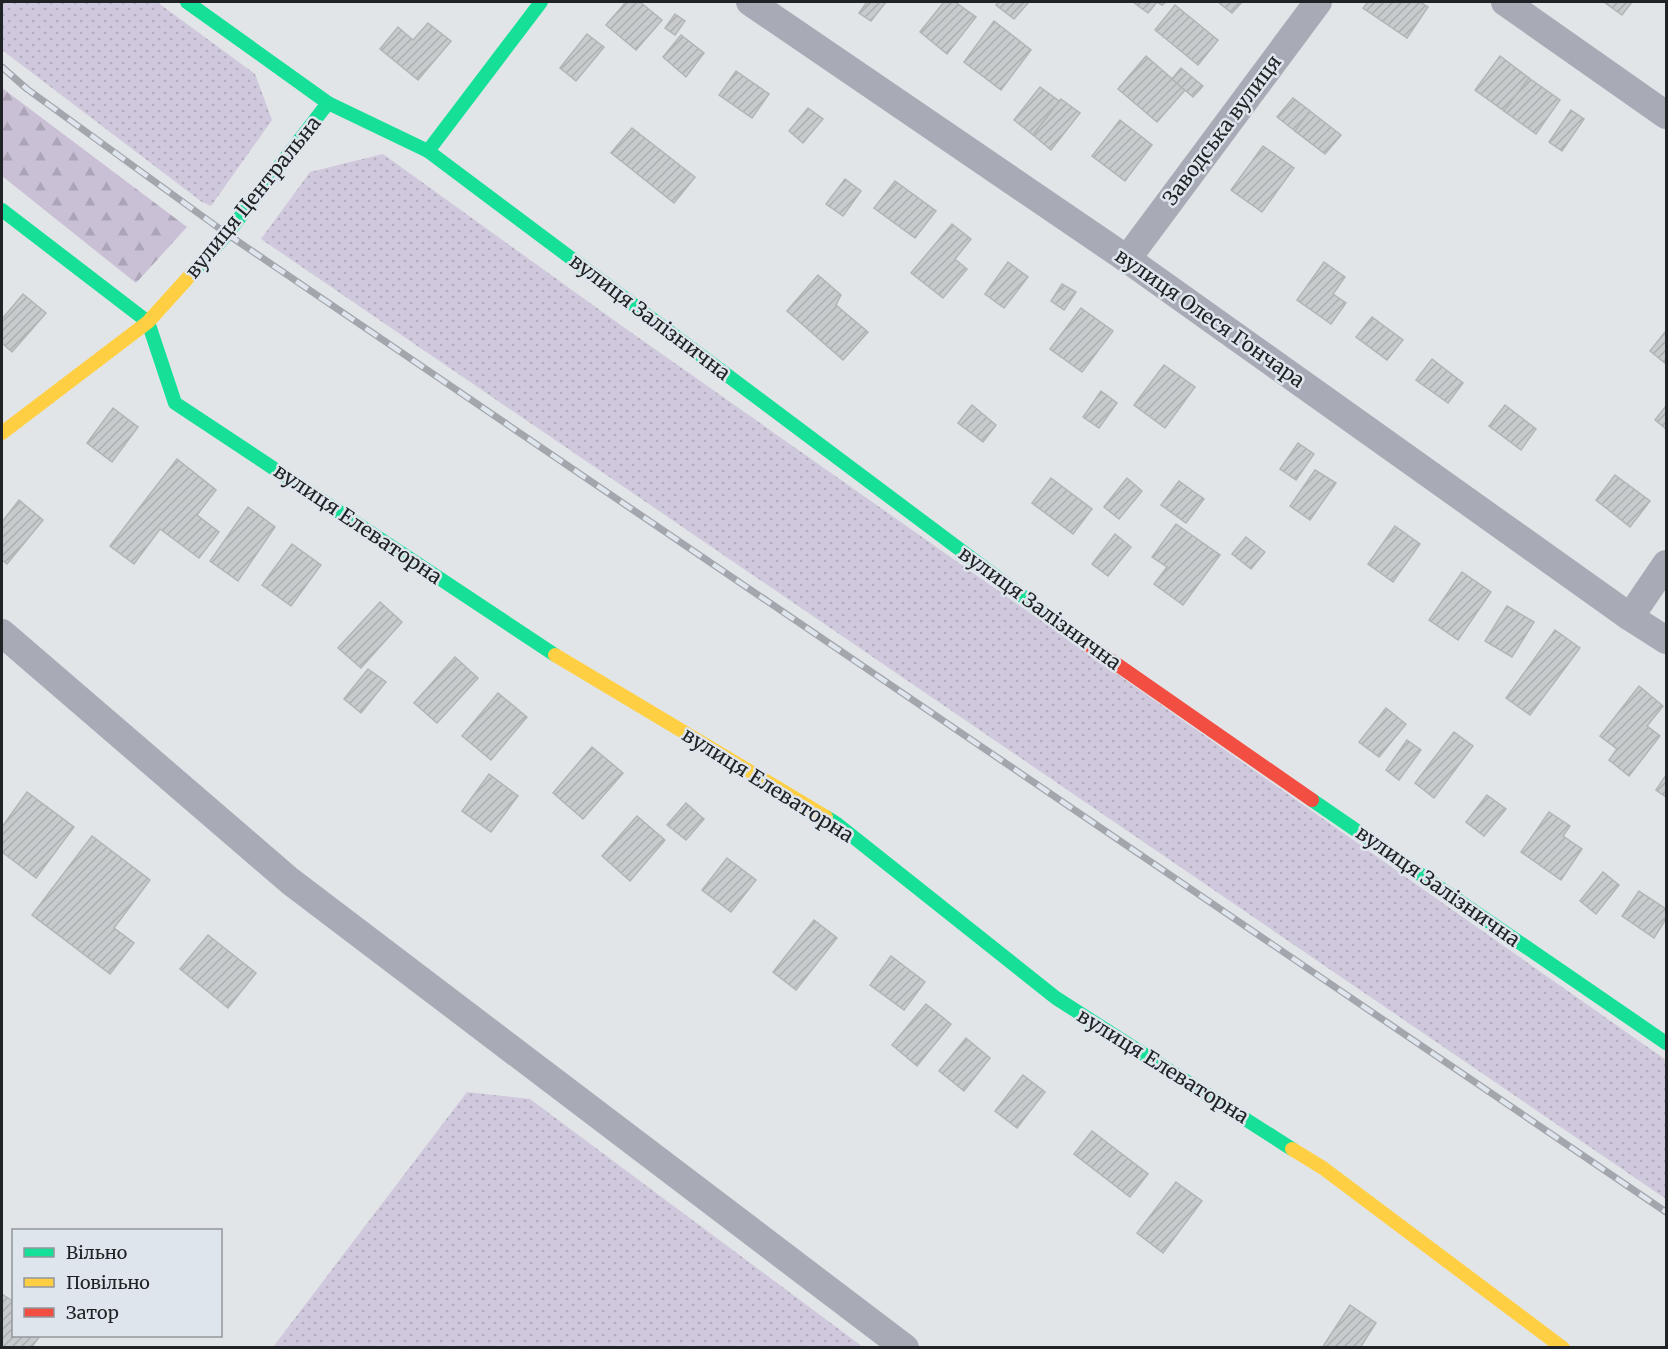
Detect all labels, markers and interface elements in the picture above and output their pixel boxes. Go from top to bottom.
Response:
street label: Заводська вулиця [1157,50,1286,210]
street label: вулиця Центральна [180,110,326,283]
street label: вулиця Олеся Гончара [1111,243,1310,393]
street label: вулиця Залізнична [565,248,736,385]
street label: вулиця Елеваторна [269,458,447,589]
street label: вулиця Залізнична [954,540,1127,675]
street label: вулиця Елеваторна [678,722,859,848]
street label: вулиця Залізнична [1351,819,1525,952]
street label: вулиця Елеваторна [1073,1003,1254,1129]
legend [12,1229,222,1337]
text: Вільно [66,1241,127,1264]
text: Повільно [66,1271,150,1294]
text: Затор [66,1301,119,1324]

